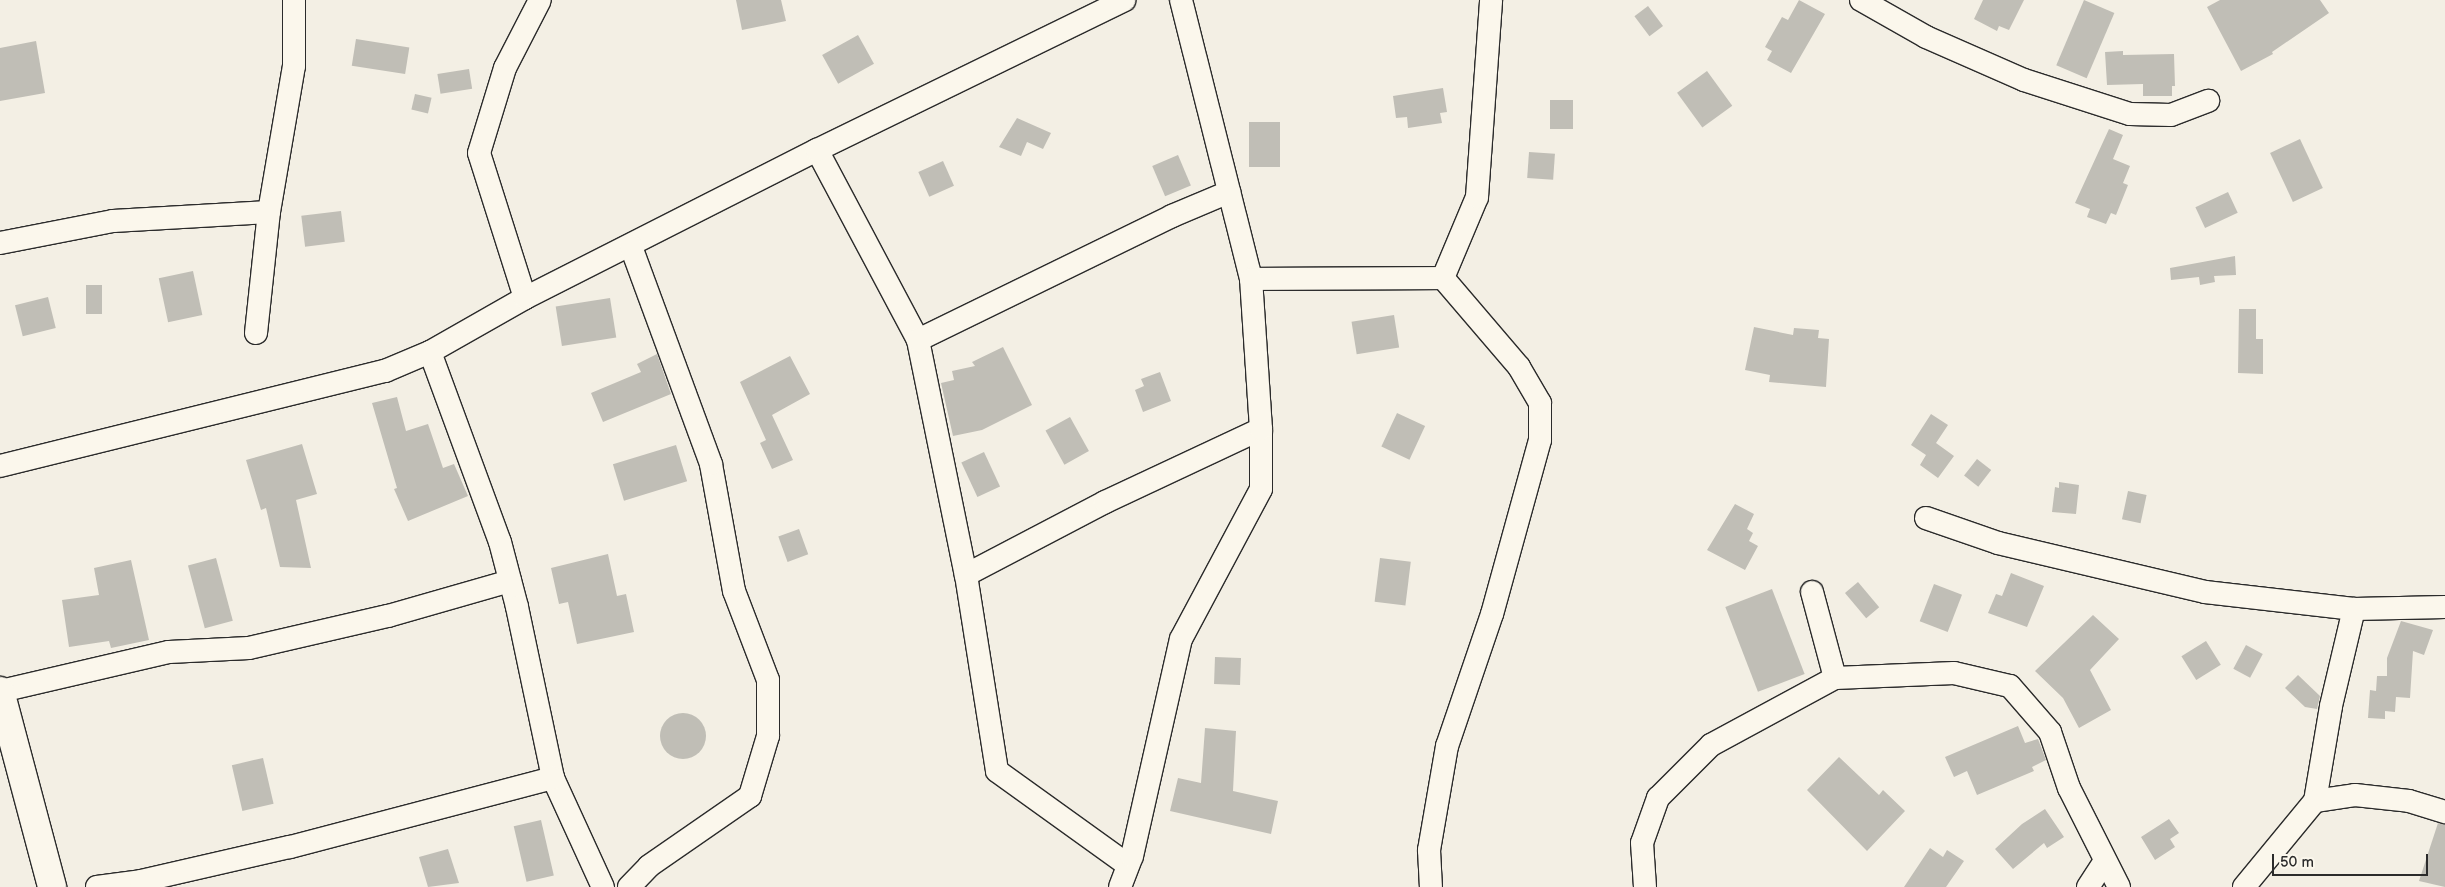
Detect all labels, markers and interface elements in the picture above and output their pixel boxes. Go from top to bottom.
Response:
scale bar [2275,844,2431,876]
text: 50 m [2280,853,2314,872]

